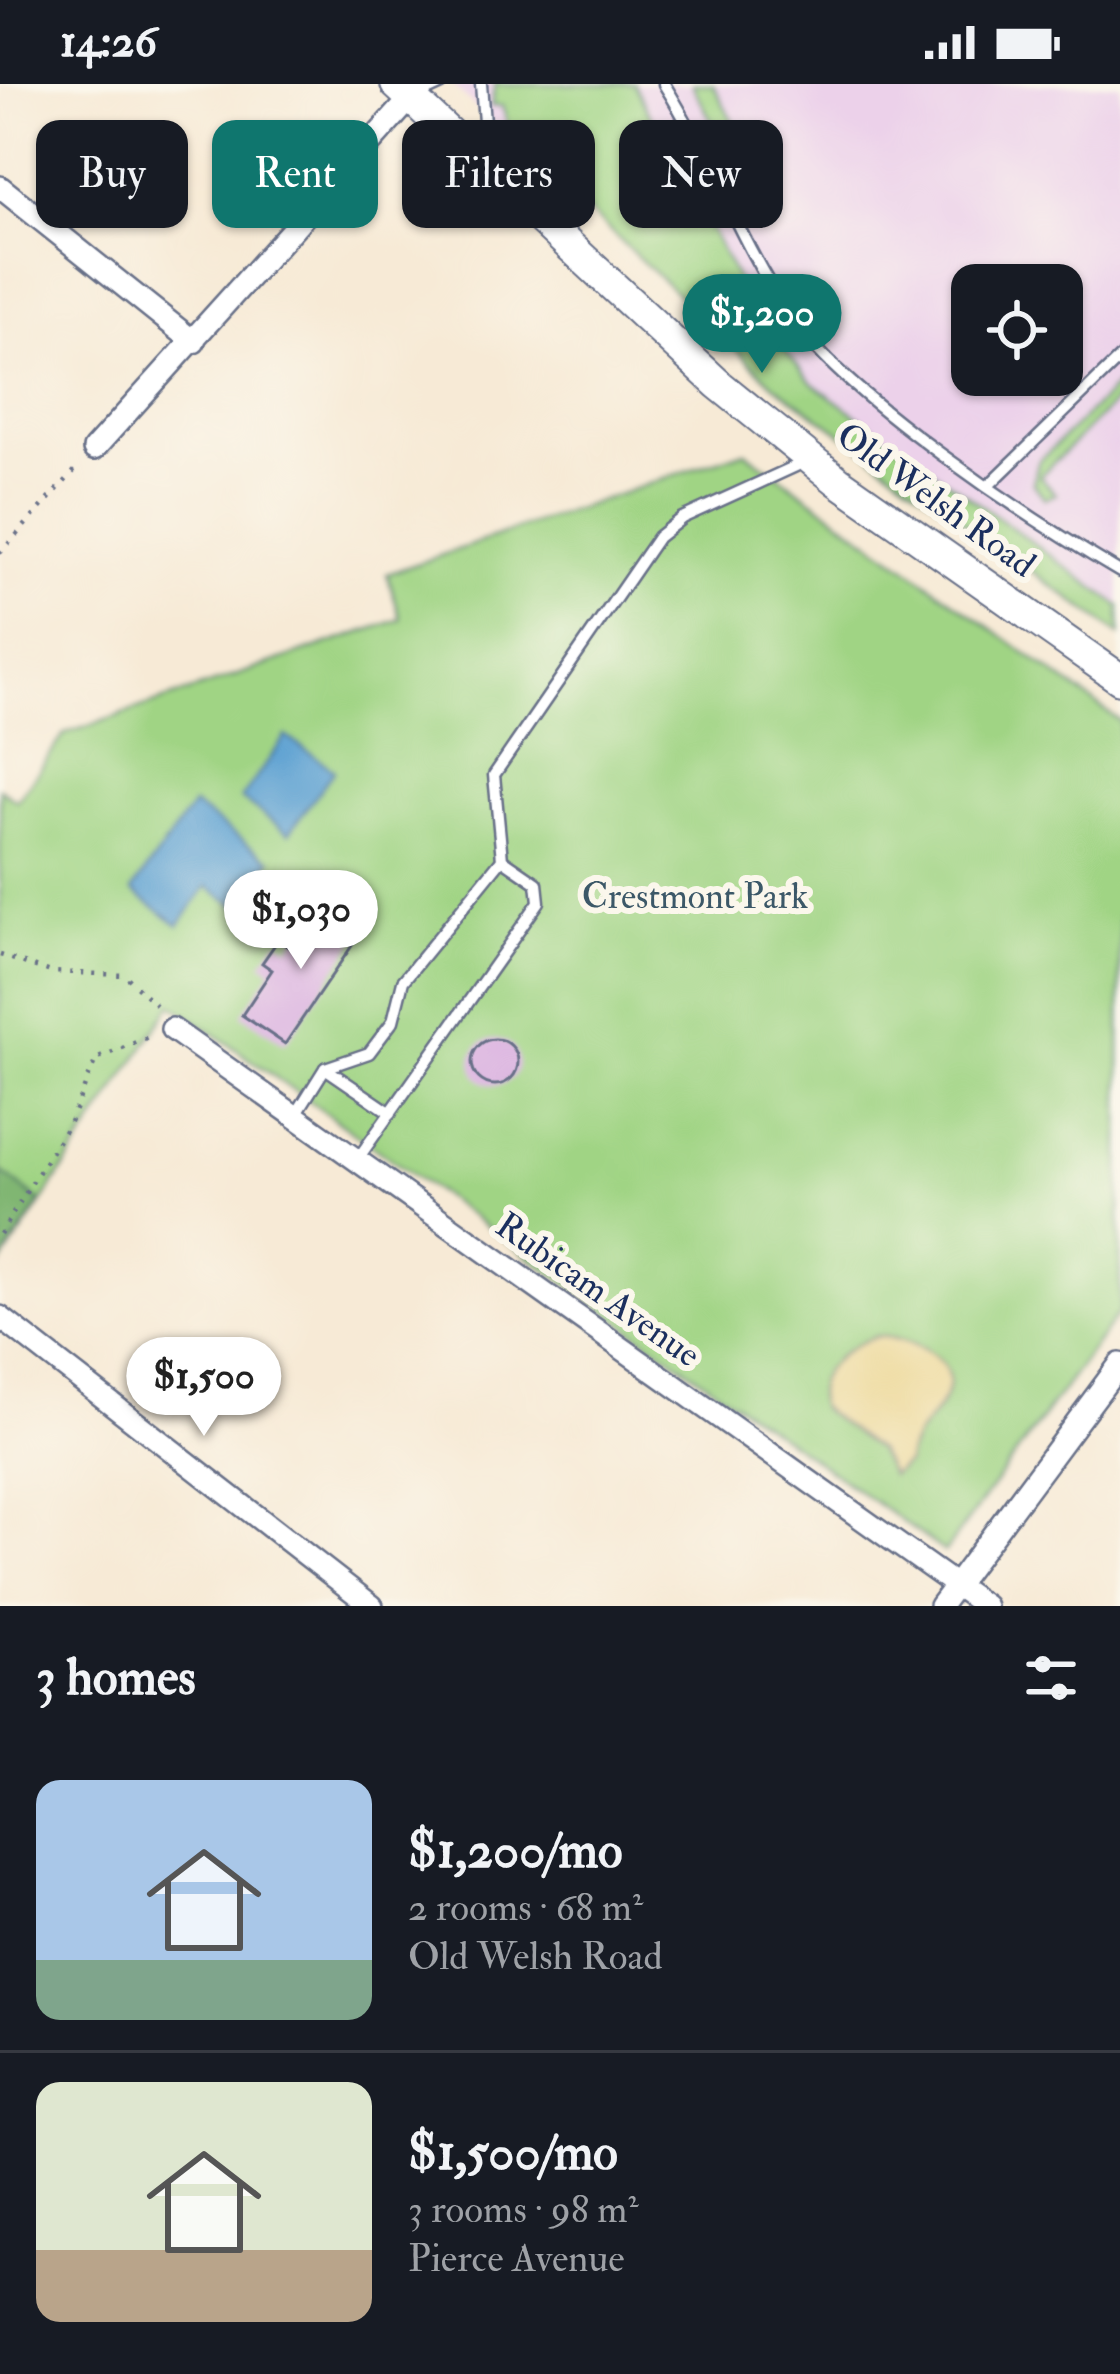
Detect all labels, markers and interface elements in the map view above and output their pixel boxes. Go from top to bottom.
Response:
text: 14:26 [60,14,157,70]
chip: Buy [36,120,188,228]
chip: Rent [212,120,378,228]
chip: Filters [402,120,595,228]
chip: New [619,120,783,228]
map controls [951,264,1083,396]
button: locate [951,264,1083,396]
pin: $1,200 [664,274,860,376]
text: $1,200 [709,288,815,337]
street label: Old Welsh Road [828,413,1045,587]
pin: $1,030 [203,870,399,972]
park label: Crestmont Park [582,874,808,919]
text: $1,030 [251,884,351,933]
street label: Rubicam Avenue [487,1203,709,1377]
pin: $1,500 [106,1337,302,1439]
text: $1,500 [153,1351,255,1400]
icon: filters [1018,1645,1084,1711]
text: 3 homes [36,1646,196,1710]
text: $1,200/mo [408,1819,623,1883]
icon: home [132,1828,276,1972]
text: 2 rooms · 68 m² [408,1883,643,1932]
text: Old Welsh Road [408,1932,663,1981]
text: $1,500/mo [408,2121,618,2185]
icon: home [132,2130,276,2274]
text: 3 rooms · 98 m² [408,2185,639,2234]
text: Pierce Avenue [408,2234,625,2283]

